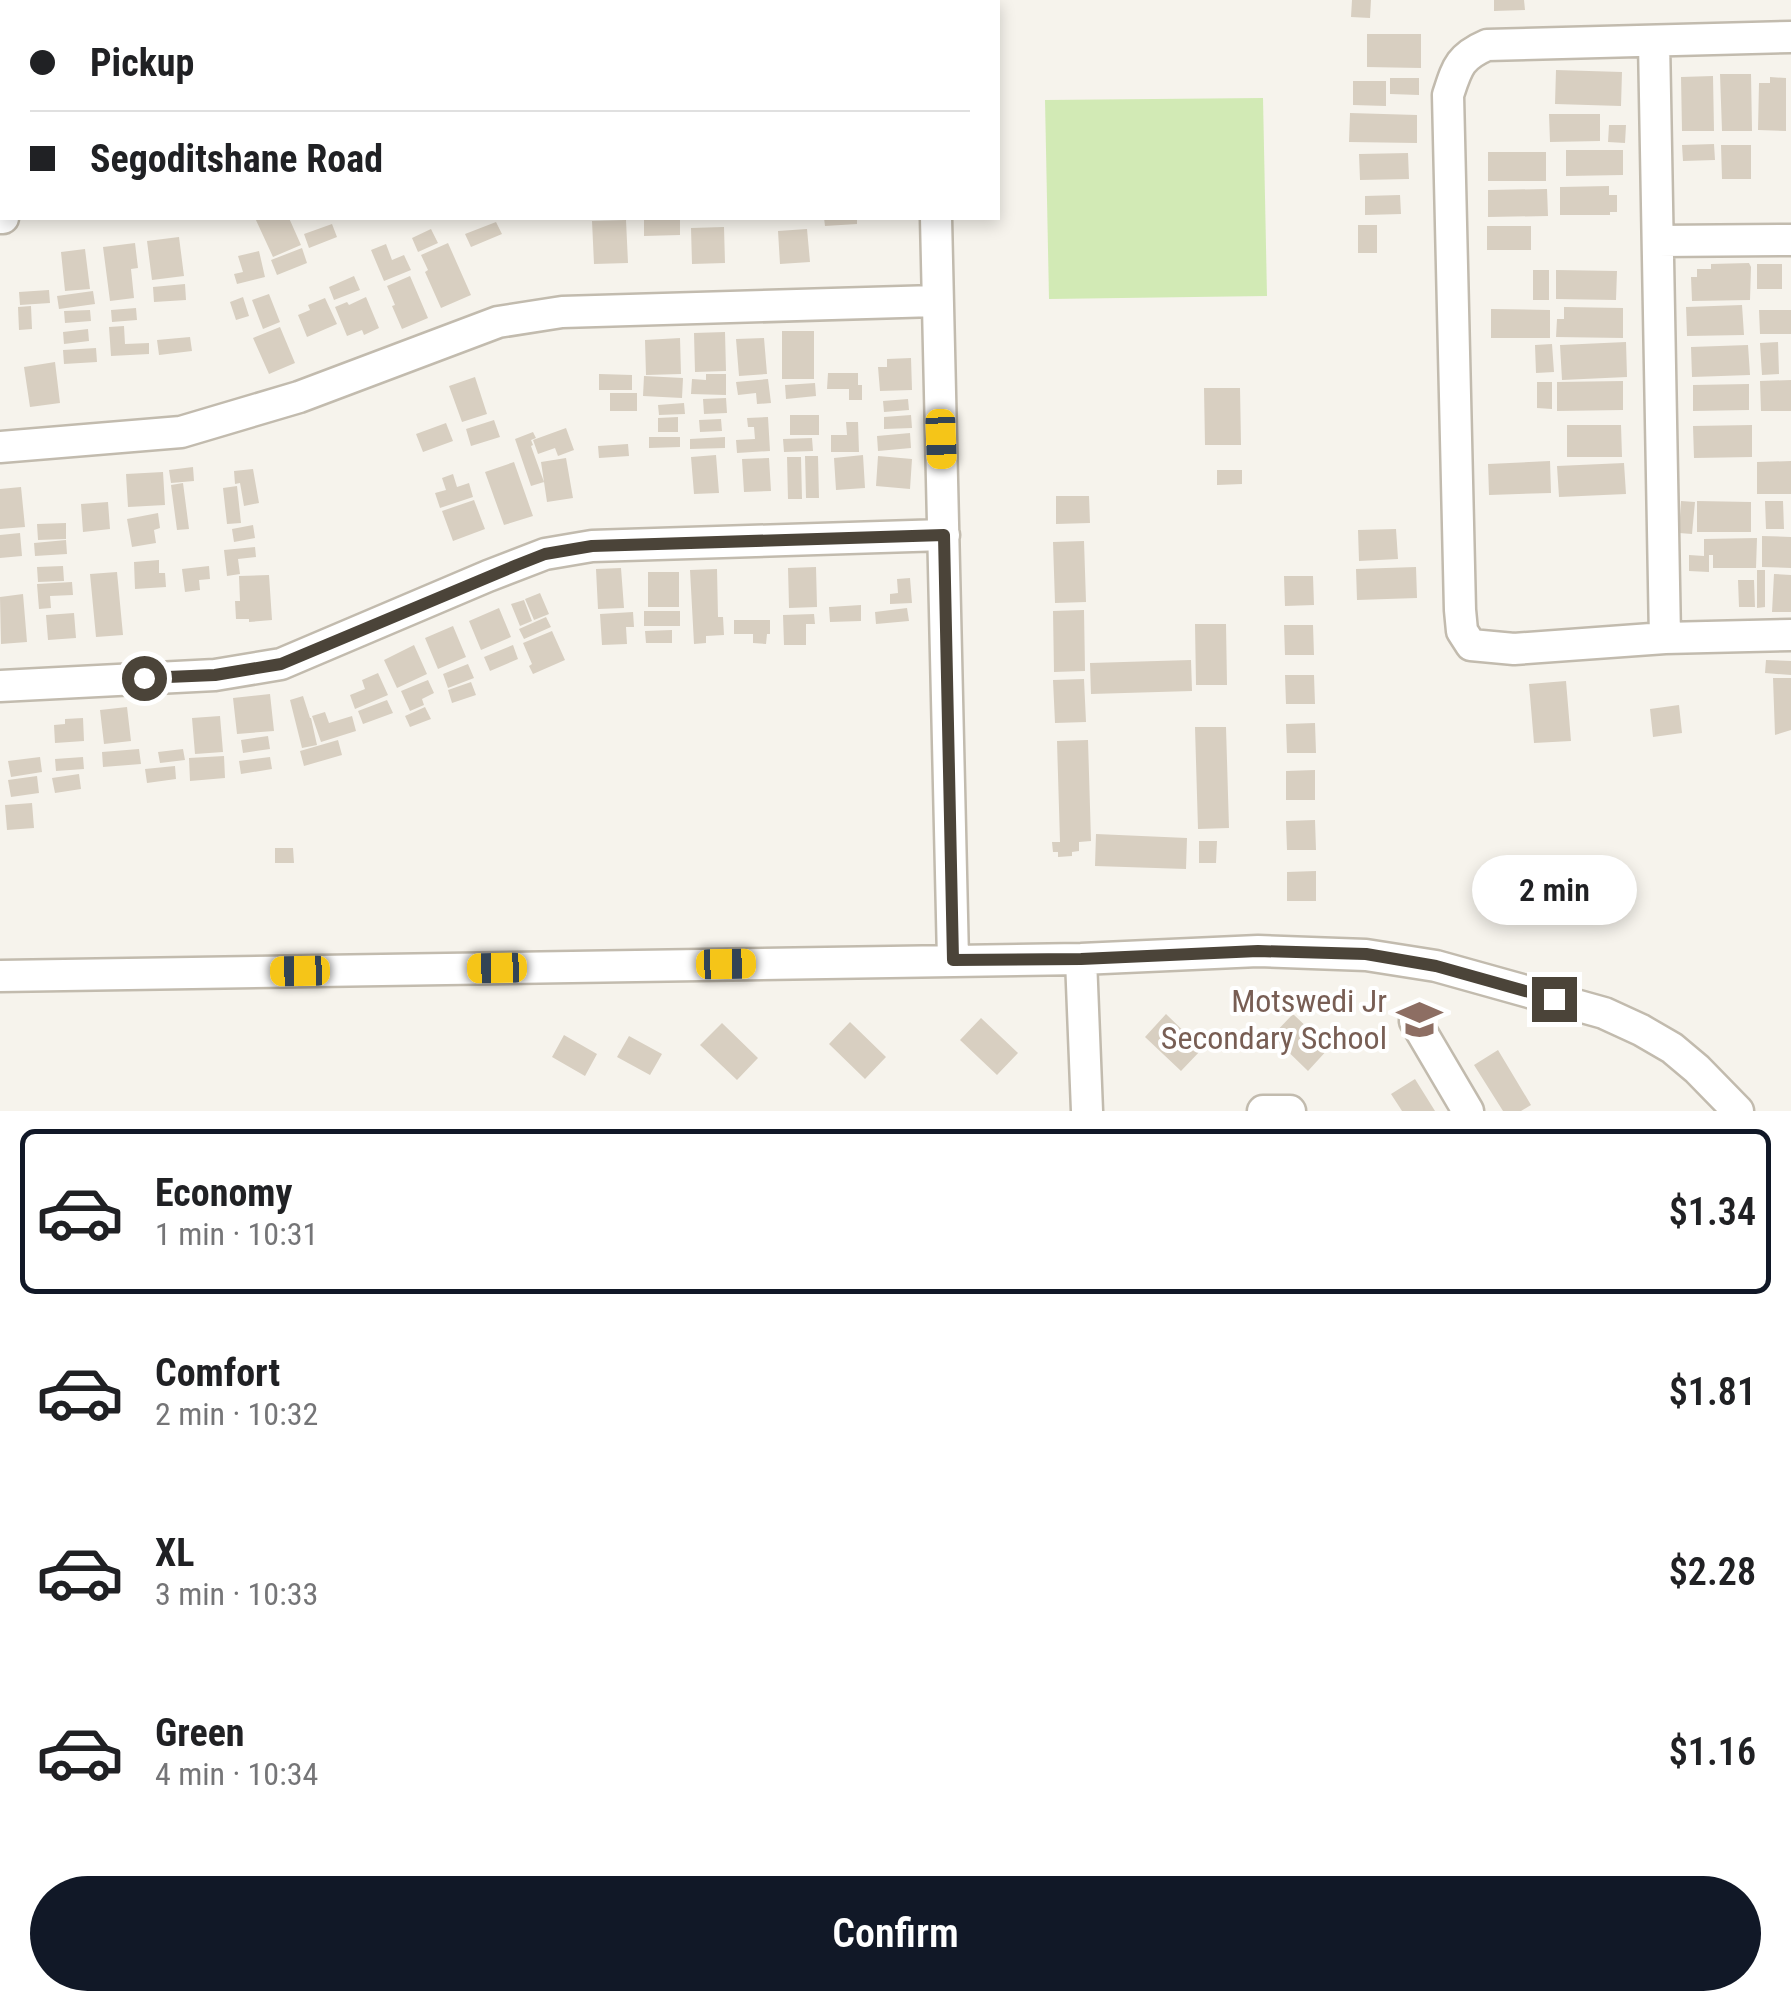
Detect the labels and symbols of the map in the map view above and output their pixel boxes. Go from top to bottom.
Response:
car [925,408,957,470]
route start [122,656,167,701]
callout: 2 min [1472,854,1636,924]
car [696,948,756,980]
car [467,952,527,984]
car [270,955,330,987]
route end [1532,977,1577,1022]
place label: Motswedi Jr Secondary School [1161,982,1387,1057]
school or university icon: Motswedi Jr Secondary School [1396,995,1444,1043]

